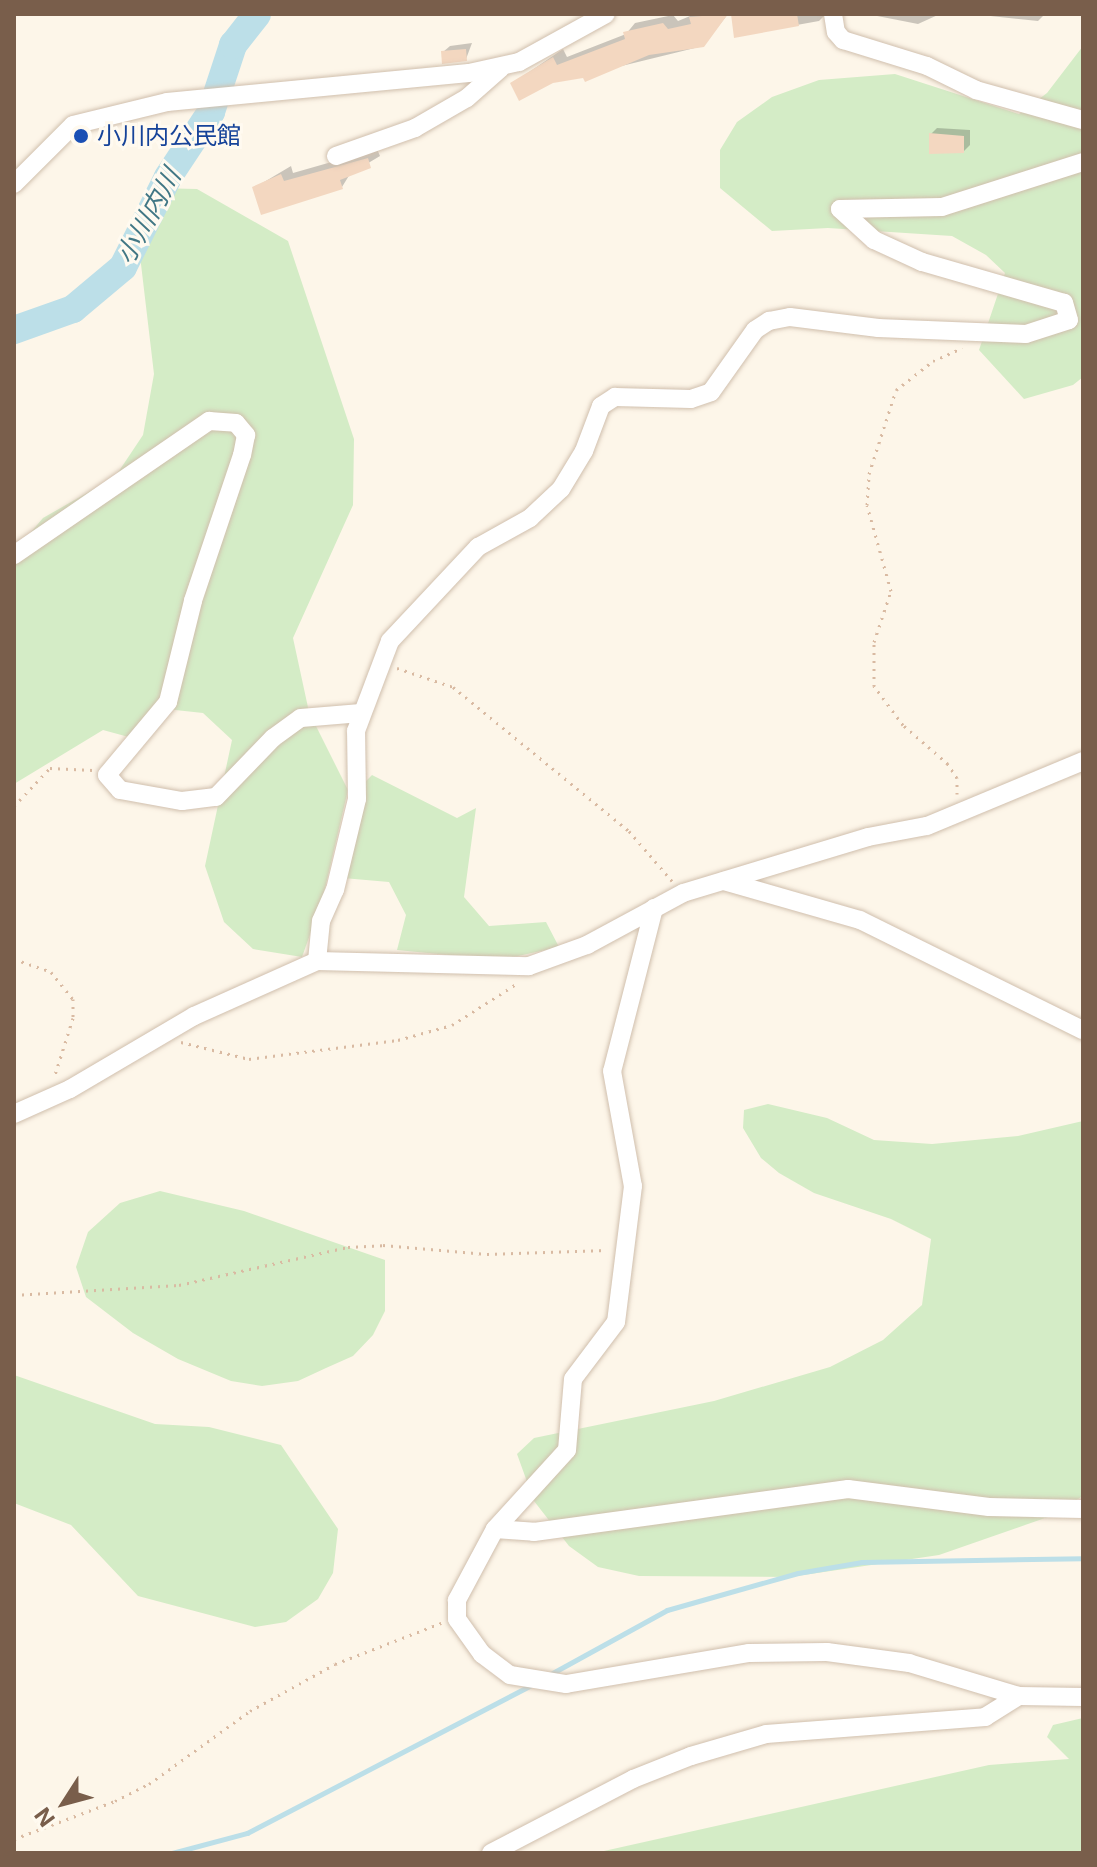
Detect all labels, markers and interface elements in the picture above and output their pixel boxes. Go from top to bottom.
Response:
place label: 小川内公民館 [97,122,241,150]
marker: 小川内公民館 [72,127,90,145]
water label: 小川内川 [109,163,187,269]
north arrow [24,1763,104,1843]
text: N [29,1803,60,1832]

